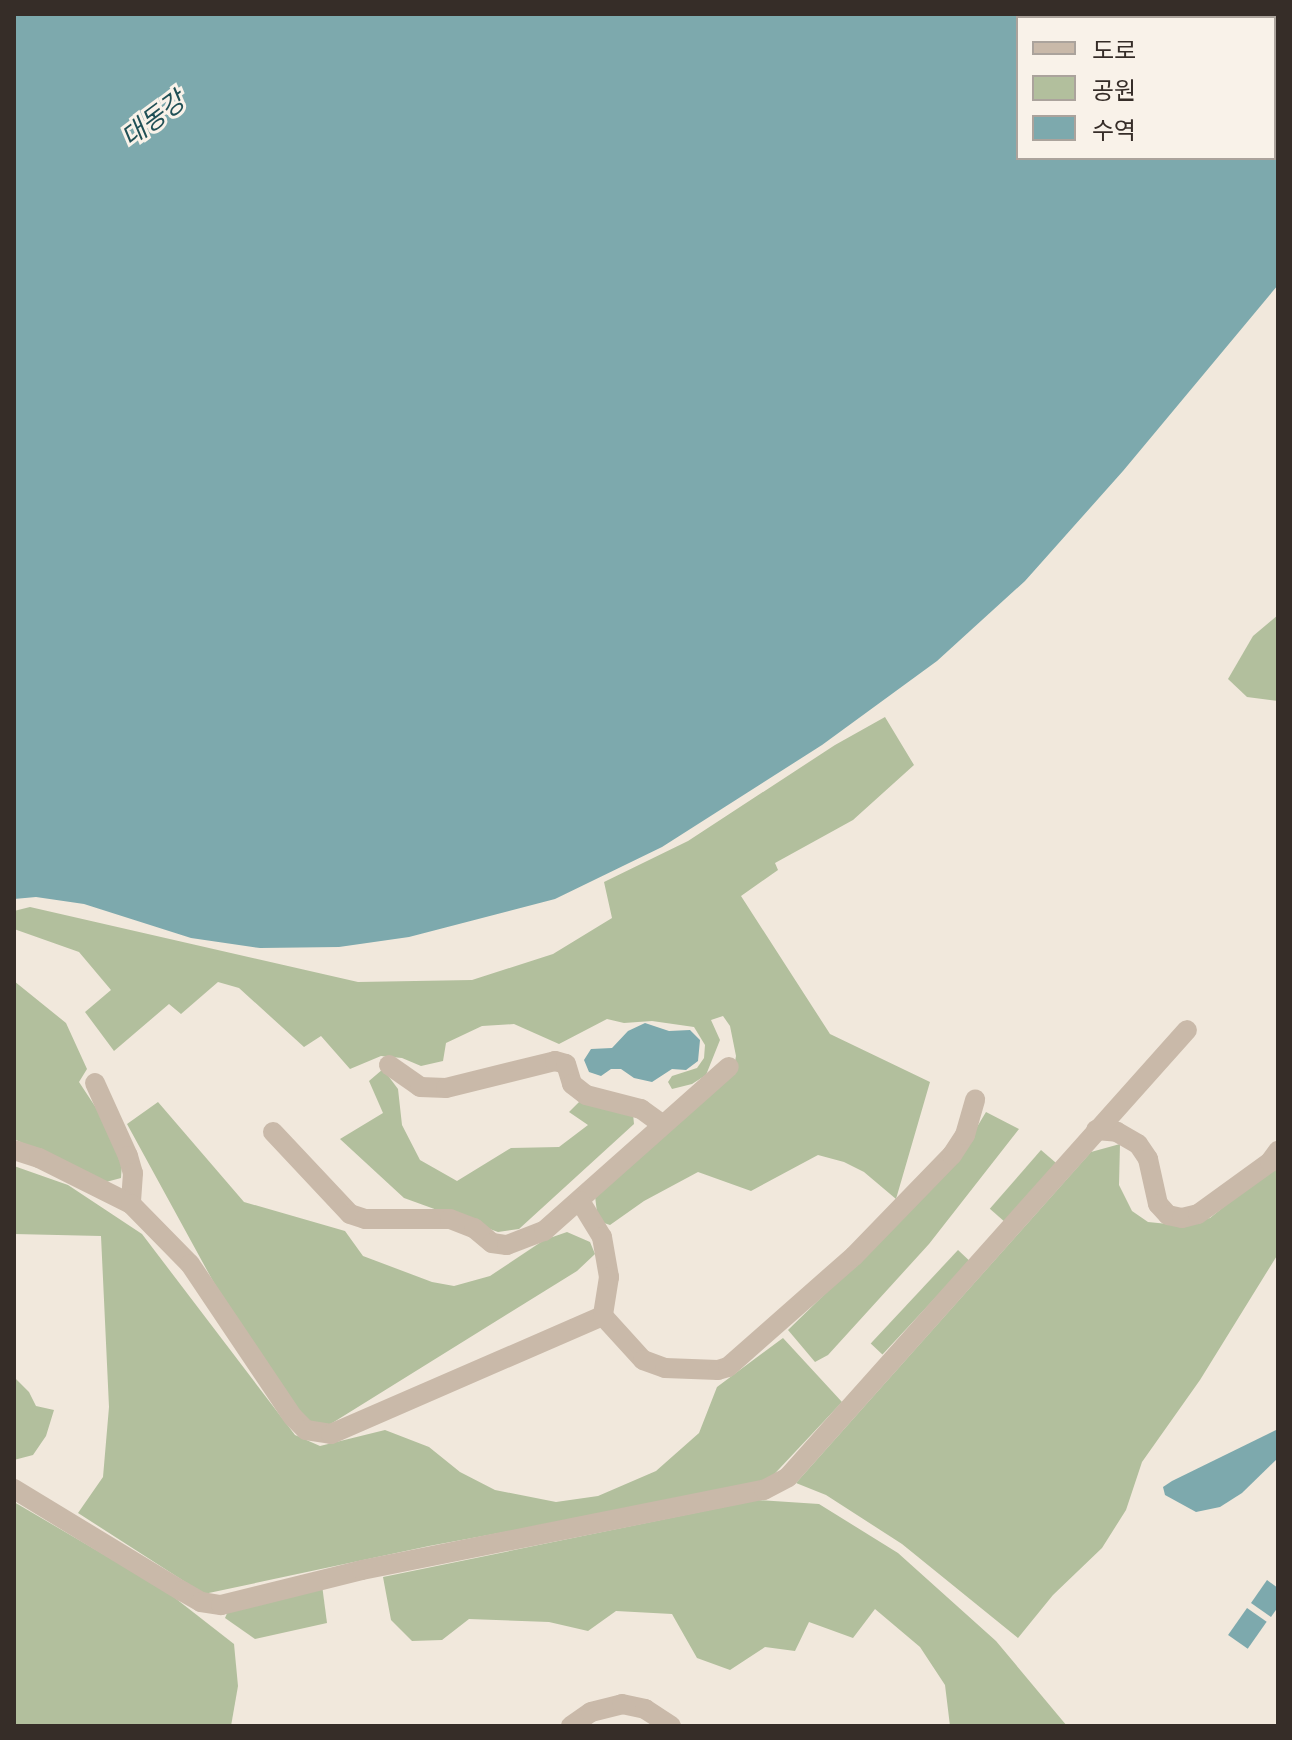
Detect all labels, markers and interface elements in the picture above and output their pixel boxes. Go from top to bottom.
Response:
legend [1016,16,1276,160]
text: 도로 [1092,33,1136,66]
text: 공원 [1092,73,1136,106]
water label: 대동강 [115,85,191,153]
text: 수역 [1092,113,1136,146]

